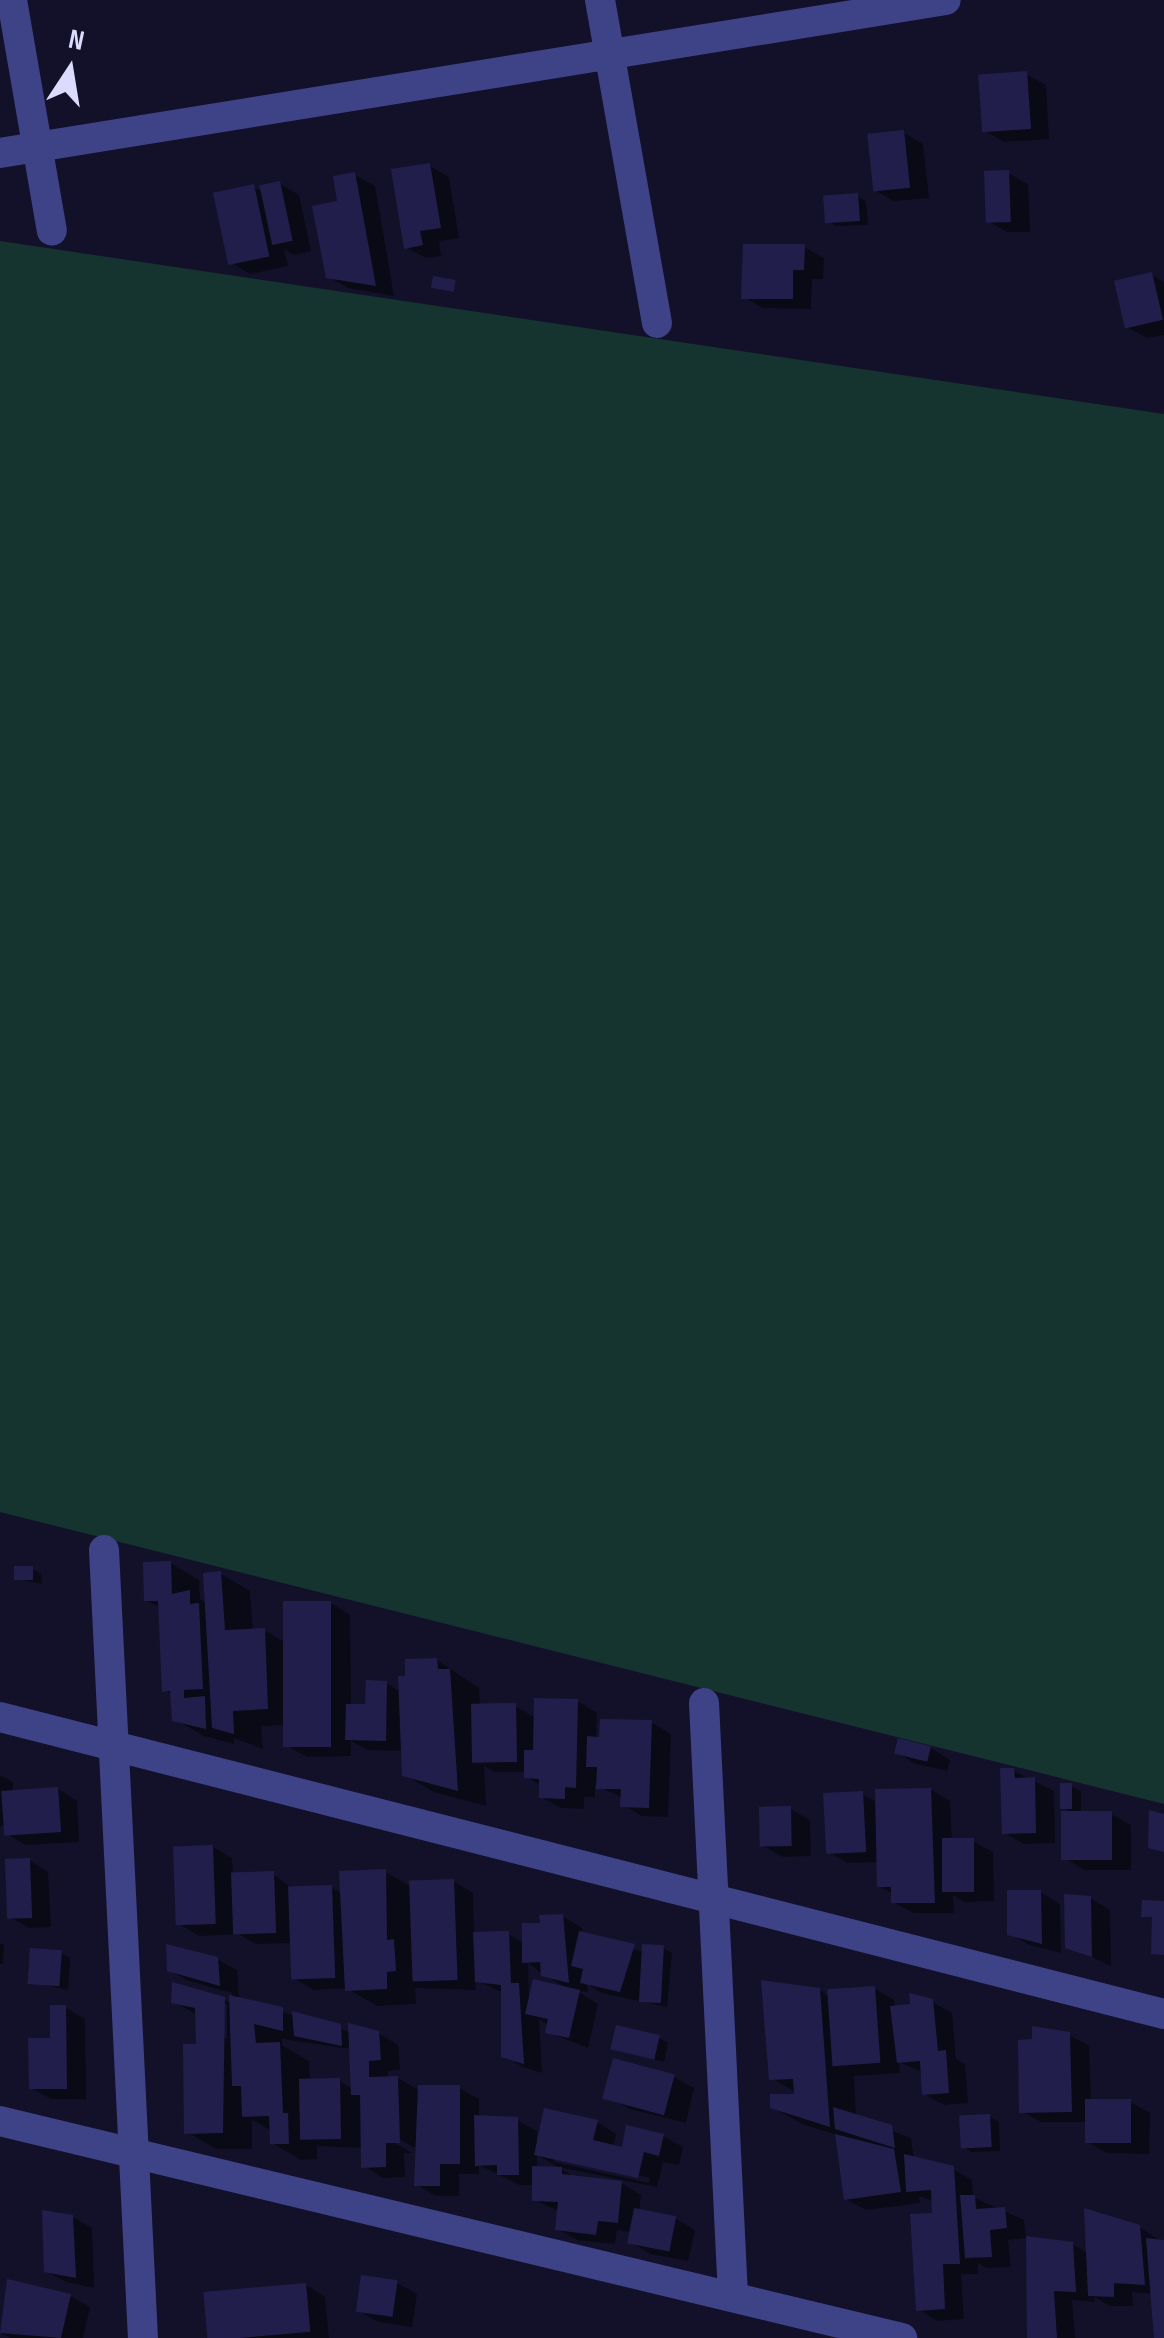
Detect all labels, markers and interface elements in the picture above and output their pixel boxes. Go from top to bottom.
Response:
north arrow [20,20,120,120]
text: N [66,22,87,58]

